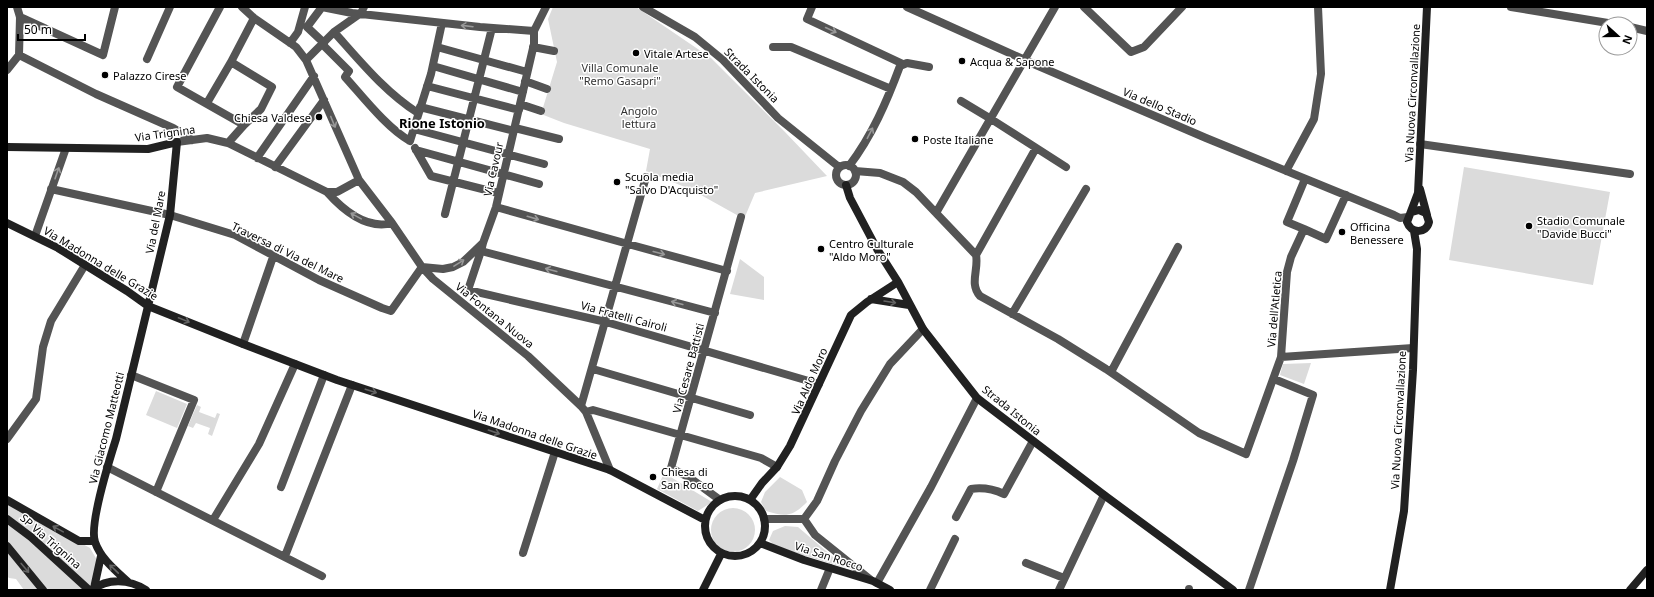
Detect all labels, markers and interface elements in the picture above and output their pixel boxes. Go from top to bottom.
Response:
scale bar [18,16,85,42]
north arrow [1598,16,1638,56]
text: 50 m [24,21,52,38]
one-way arrow [461,22,474,30]
street label: Via Nuova Circonvallazione [1401,23,1423,163]
one-way arrow [824,27,836,34]
text: N [1619,33,1636,47]
street label: Strada Istonia [721,44,783,106]
place label: Vitale Artese [644,46,709,61]
marker: Vitale Artese [631,48,641,58]
place label: Acqua & Sapone [970,54,1054,69]
marker: Acqua & Sapone [957,56,967,66]
park label: Villa Comunale "Remo Gasapri" [579,60,661,88]
place label: Palazzo Cirese [113,68,186,83]
marker: Palazzo Cirese [100,70,110,80]
street label: Via dello Stadio [1121,84,1200,128]
park label: Angolo lettura [621,103,658,131]
place label: Chiesa Valdese [234,110,311,125]
marker: Chiesa Valdese [314,112,324,122]
district label: Rione Istonio [399,114,485,132]
one-way arrow [330,115,337,127]
street label: Via Trignina [134,121,196,145]
one-way arrow [867,127,874,139]
place label: Poste Italiane [923,132,993,147]
marker: Poste Italiane [910,134,920,144]
street label: Via Cavour [479,140,507,198]
one-way arrow [54,167,61,180]
place label: Scuola media "Salvo D'Acquisto" [625,169,718,197]
marker: Scuola media "Salvo D'Acquisto" [612,177,622,187]
street label: Via del Mare [142,189,168,255]
one-way arrow [350,212,362,220]
place label: Stadio Comunale "Davide Bucci" [1537,213,1625,241]
one-way arrow [527,215,540,222]
street label: Traversa di Via del Mare [229,218,347,286]
place label: Officina Benessere [1350,219,1404,247]
marker: Stadio Comunale "Davide Bucci" [1524,221,1534,231]
street label: Via Madonna delle Grazie [41,223,161,303]
marker: Officina Benessere [1337,227,1347,237]
place label: Centro Culturale "Aldo Moro" [829,236,914,264]
marker: Centro Culturale "Aldo Moro" [816,244,826,254]
one-way arrow [652,249,665,257]
one-way arrow [453,259,464,267]
one-way arrow [545,266,558,273]
street label: Via dell'Atletica [1263,270,1285,348]
street label: Via Fontana Nuova [453,279,537,351]
street label: Via Fratelli Cairoli [579,297,669,335]
one-way arrow [883,298,896,306]
one-way arrow [671,299,684,306]
one-way arrow [177,317,189,325]
street label: Via Cesare Battisti [669,321,707,415]
street label: Via Aldo Moro [787,345,831,417]
street label: Via Nuova Circonvallazione [1387,350,1409,490]
street label: Via Giacomo Matteotti [85,370,127,486]
street label: Strada Istonia [979,382,1045,438]
one-way arrow [364,388,377,395]
street label: Via Madonna delle Grazie [471,406,599,462]
one-way arrow [488,428,500,436]
place label: Chiesa di San Rocco [661,464,714,492]
marker: Chiesa di San Rocco [648,472,658,482]
street label: SP Via Trignina [17,510,85,572]
one-way arrow [53,525,65,533]
street label: Via San Rocco [793,538,865,574]
one-way arrow [21,563,29,574]
one-way arrow [109,565,119,574]

